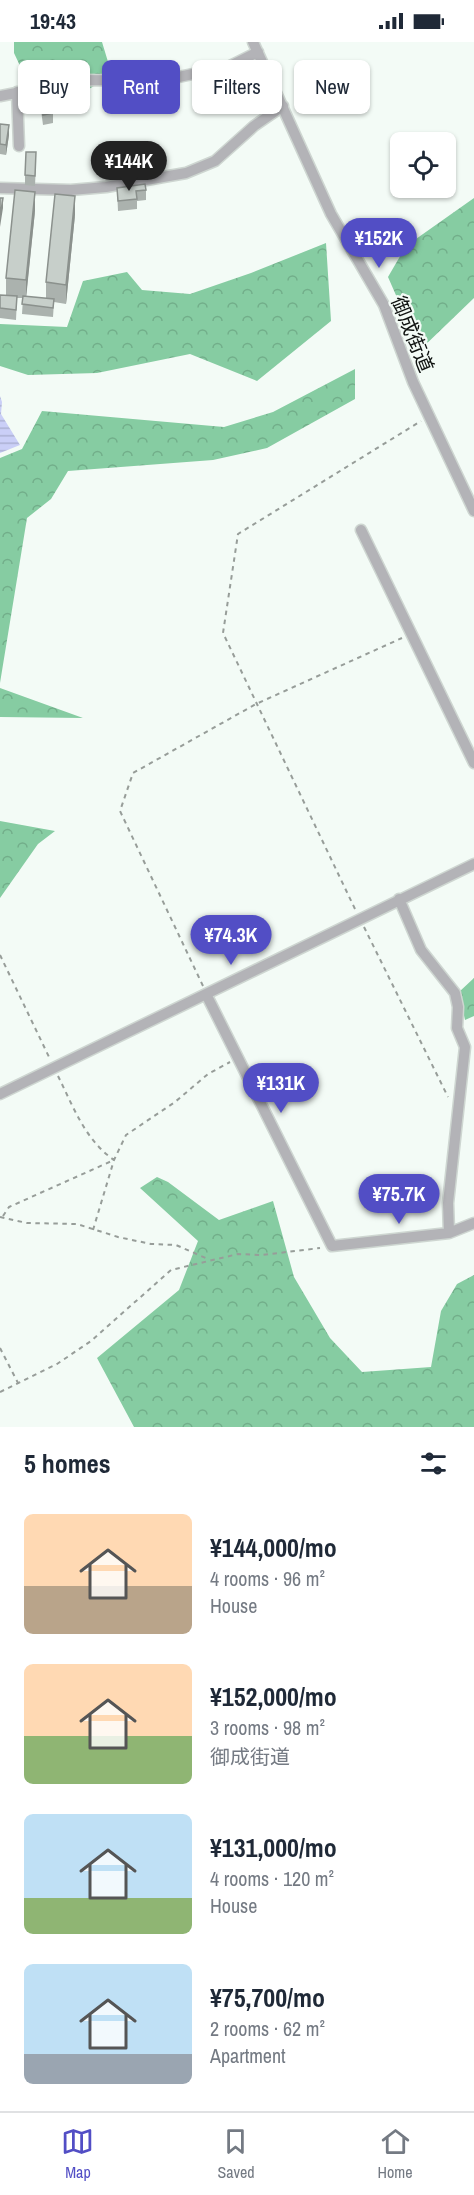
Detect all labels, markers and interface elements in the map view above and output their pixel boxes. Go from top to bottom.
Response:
text: 19:43 [30,6,76,36]
chip: Buy [18,60,90,114]
chip: Rent [102,60,180,114]
chip: Filters [192,60,282,114]
chip: New [294,60,370,114]
map controls [390,132,456,198]
button: locate [390,132,456,198]
pin: ¥144K [87,141,171,192]
text: ¥144K [105,147,153,174]
pin: ¥152K [337,218,421,269]
text: ¥152K [355,224,403,251]
street label: 御成街道 [385,292,441,376]
pin: ¥74.3K [182,915,280,966]
text: ¥74.3K [205,921,257,948]
pin: ¥131K [239,1063,323,1114]
text: ¥131K [257,1069,305,1096]
pin: ¥75.7K [350,1174,448,1225]
text: ¥75.7K [373,1180,425,1207]
text: 5 homes [24,1446,111,1481]
icon: filters [417,1447,450,1480]
text: ¥144,000/mo [210,1530,337,1565]
icon: home [72,1538,144,1610]
text: 4 rooms · 96 m² [210,1565,325,1592]
text: House [210,1592,257,1619]
text: ¥152,000/mo [210,1679,337,1714]
icon: home [72,1688,144,1760]
text: 3 rooms · 98 m² [210,1714,325,1741]
text: 御成街道 [210,1743,290,1770]
text: ¥131,000/mo [210,1830,337,1865]
icon: home [72,1838,144,1910]
text: 4 rooms · 120 m² [210,1865,334,1892]
text: House [210,1892,257,1919]
text: ¥75,700/mo [210,1980,325,2015]
icon: home [72,1988,144,2060]
text: 2 rooms · 62 m² [210,2015,325,2042]
text: Apartment [210,2042,286,2069]
tab: Map [61,2125,94,2183]
tab: Saved [217,2125,255,2183]
tab: Home [378,2125,413,2183]

